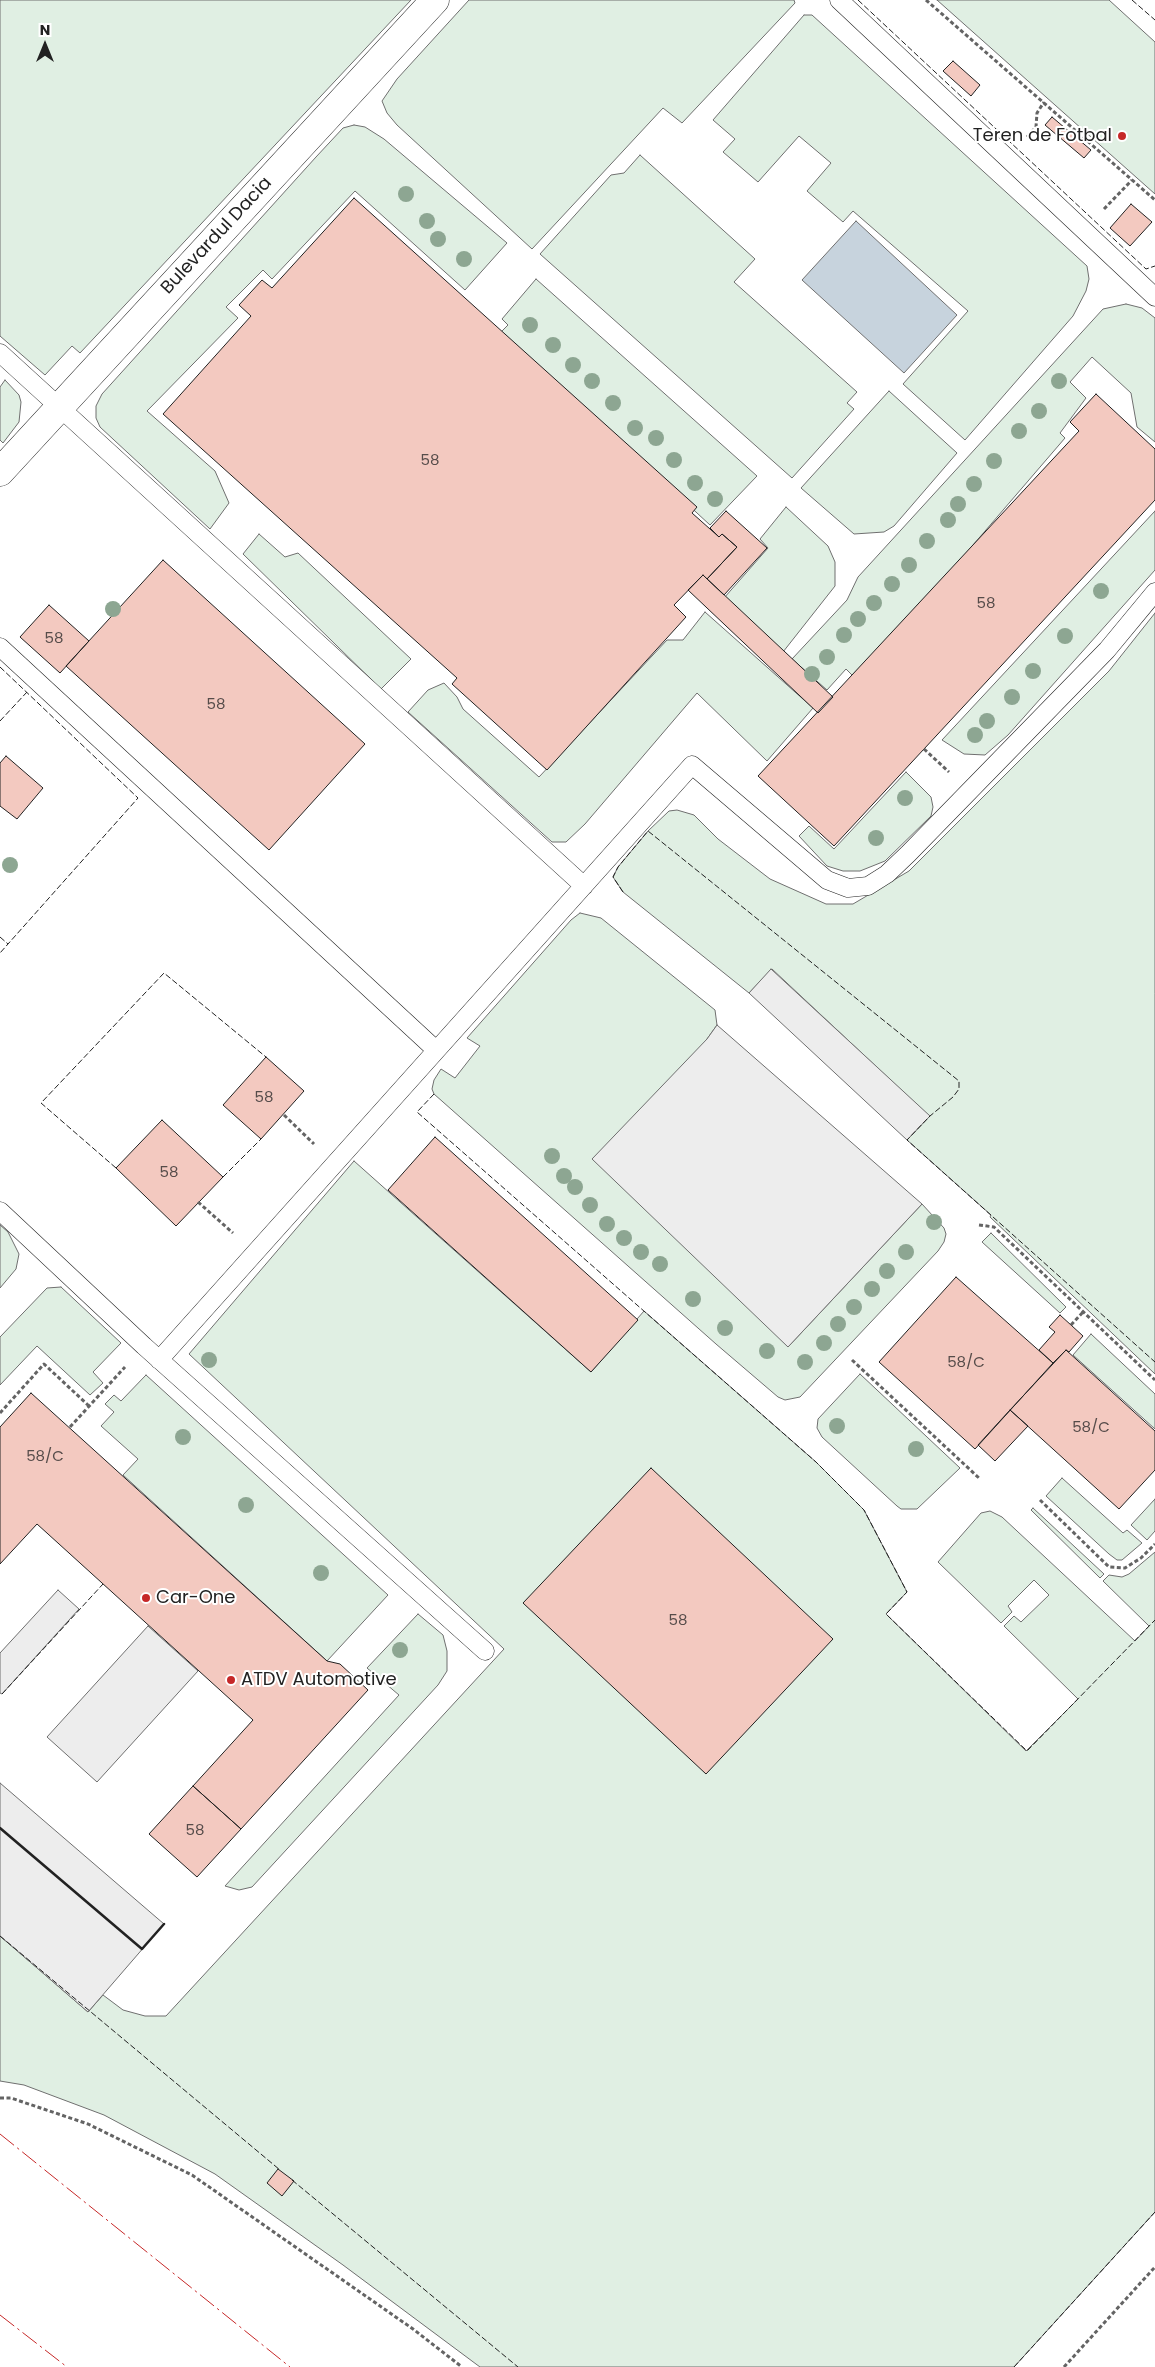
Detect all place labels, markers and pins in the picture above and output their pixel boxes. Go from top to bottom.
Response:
place label: Teren de Fotbal [973,125,1112,147]
marker: Teren de Fotbal [1116,130,1128,142]
place label: Car-One [156,1587,236,1609]
marker: Car-One [140,1592,152,1604]
place label: ATDV Automotive [241,1669,397,1691]
marker: ATDV Automotive [225,1674,237,1686]

